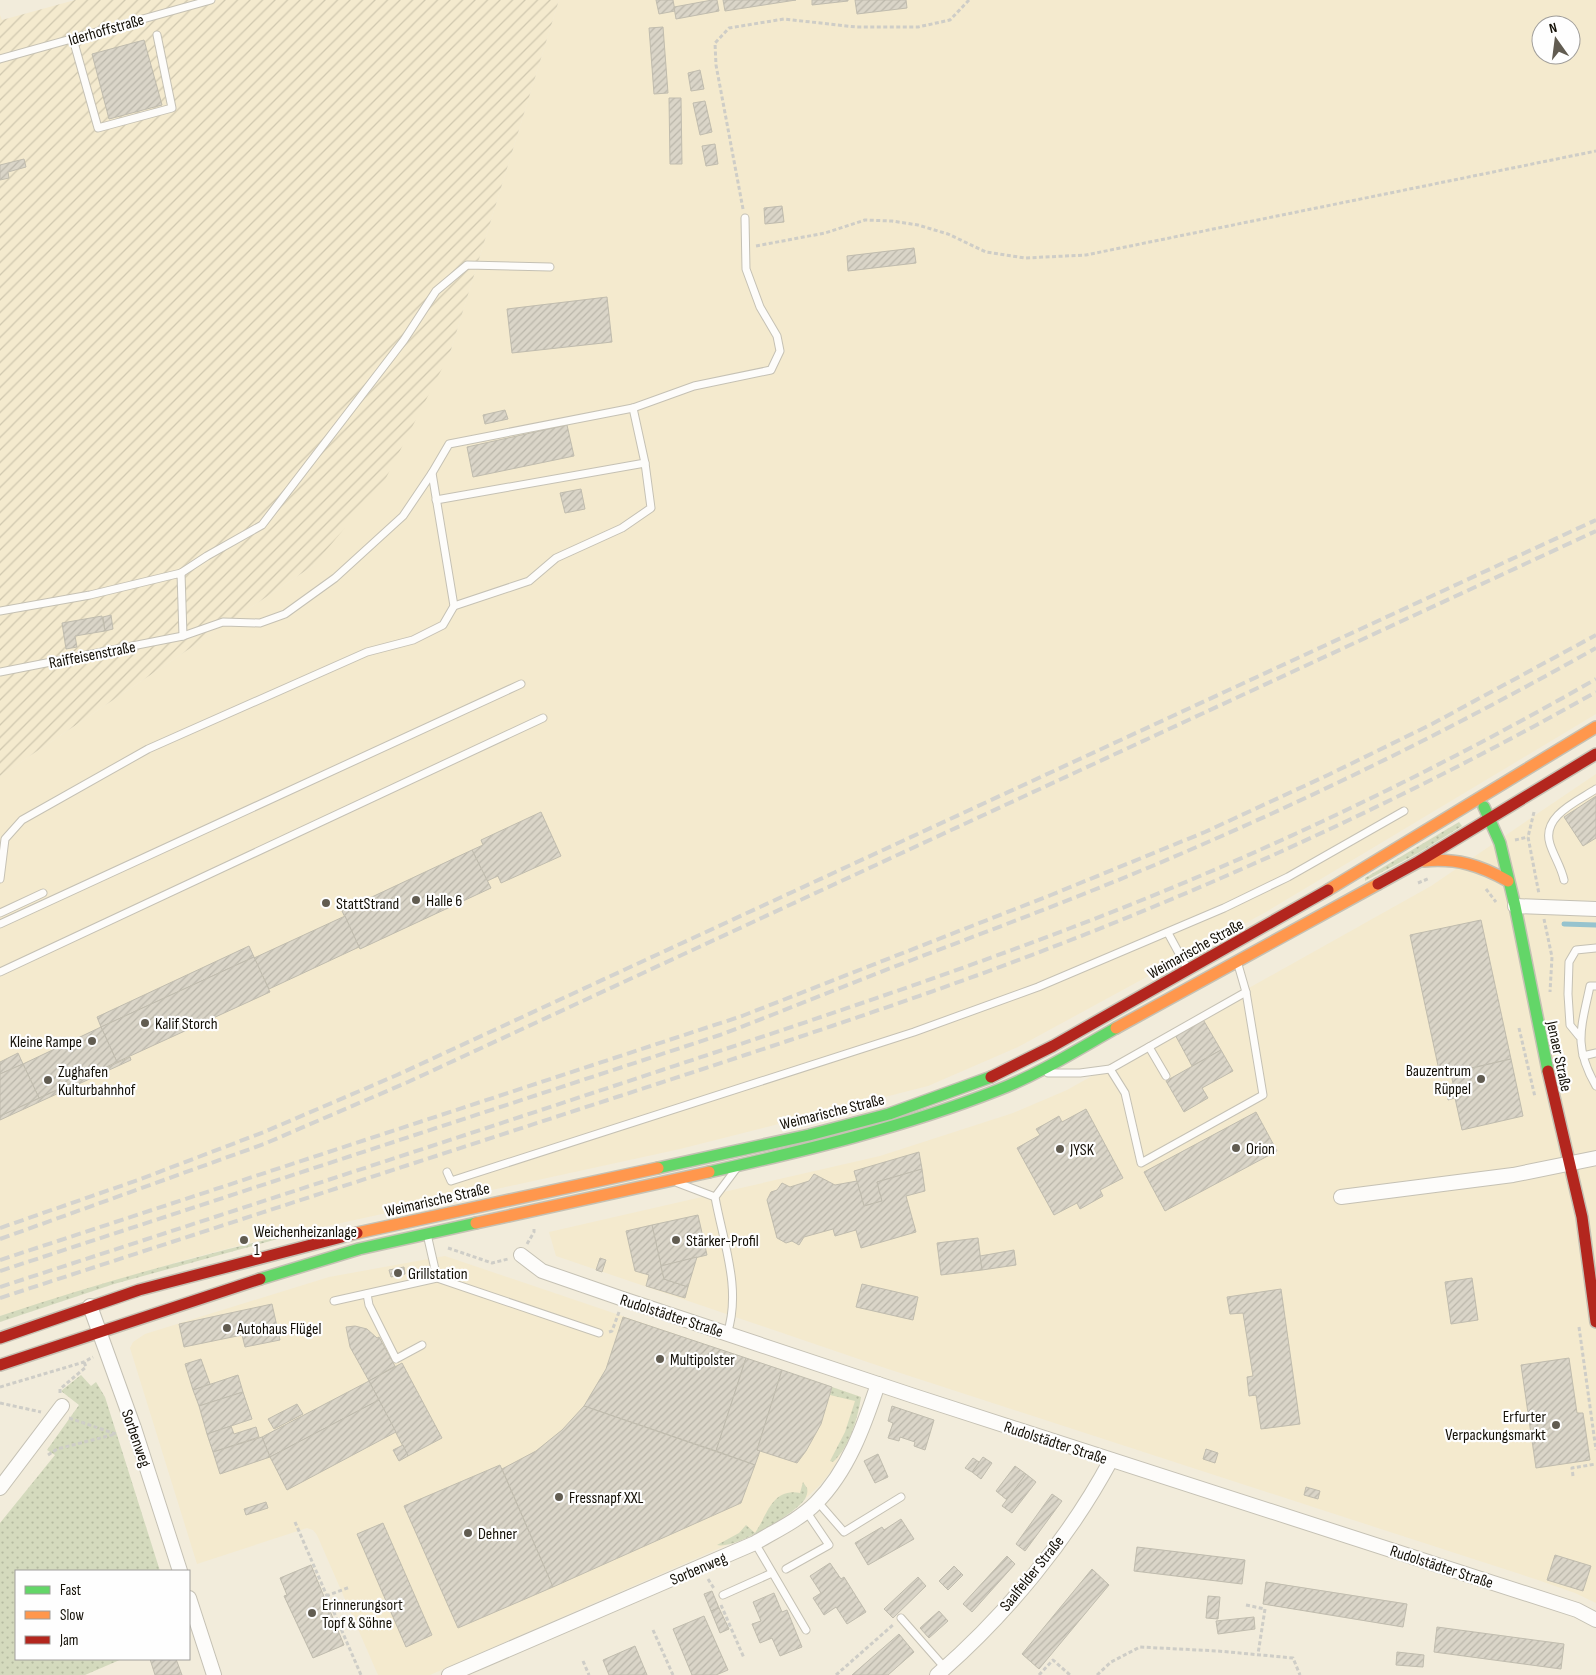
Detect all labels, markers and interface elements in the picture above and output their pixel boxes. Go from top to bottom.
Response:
street label: Iderhoffstraße [66,11,146,50]
north arrow [1531,15,1581,65]
text: N [1547,19,1559,37]
street label: Raiffeisenstraße [47,638,137,673]
place label: Halle 6 [426,892,462,911]
marker: Halle 6 [410,894,422,906]
place label: StattStrand [336,895,399,914]
marker: StattStrand [320,897,332,909]
street label: Weimarische Straße [1144,915,1247,984]
place label: Kalif Storch [155,1015,218,1034]
marker: Kalif Storch [139,1017,151,1029]
street label: Jenaer Straße [1542,1018,1575,1093]
place label: Kleine Rampe [10,1033,82,1052]
marker: Kleine Rampe [86,1035,98,1047]
place label: Bauzentrum Rüppel [1406,1062,1471,1099]
place label: Zughafen Kulturbahnhof [58,1063,136,1100]
marker: Bauzentrum Rüppel [1475,1073,1487,1085]
marker: Zughafen Kulturbahnhof [42,1074,54,1086]
street label: Weimarische Straße [778,1090,887,1135]
place label: Orion [1246,1140,1275,1159]
place label: JYSK [1069,1141,1095,1160]
marker: Orion [1230,1142,1242,1154]
marker: JYSK [1054,1143,1066,1155]
street label: Weimarische Straße [383,1179,492,1222]
place label: Weichenheizanlage 1 [254,1223,357,1260]
place label: Stärker-Profil [686,1232,759,1251]
marker: Weichenheizanlage 1 [238,1234,250,1246]
marker: Stärker-Profil [670,1234,682,1246]
place label: Grillstation [408,1265,468,1284]
marker: Grillstation [392,1267,404,1279]
street label: Rudolstädter Straße [618,1291,726,1342]
place label: Autohaus Flügel [236,1320,321,1339]
marker: Autohaus Flügel [221,1322,233,1334]
place label: Multipolster [670,1351,735,1370]
marker: Multipolster [654,1353,666,1365]
street label: Sorbenweg [117,1407,154,1470]
place label: Erfurter Verpackungsmarkt [1445,1408,1546,1445]
street label: Rudolstädter Straße [1002,1418,1110,1469]
marker: Erfurter Verpackungsmarkt [1550,1419,1562,1431]
place label: Fressnapf XXL [569,1489,644,1508]
marker: Fressnapf XXL [553,1491,565,1503]
place label: Dehner [478,1525,517,1544]
marker: Dehner [462,1527,474,1539]
street label: Saalfelder Straße [996,1532,1068,1615]
street label: Rudolstädter Straße [1388,1542,1496,1593]
street label: Sorbenweg [667,1549,730,1590]
legend [15,1570,190,1660]
text: Fast [60,1581,82,1600]
place label: Erinnerungsort Topf & Söhne [322,1596,403,1633]
text: Slow [60,1606,84,1625]
marker: Erinnerungsort Topf & Söhne [306,1607,318,1619]
text: Jam [59,1631,78,1650]

